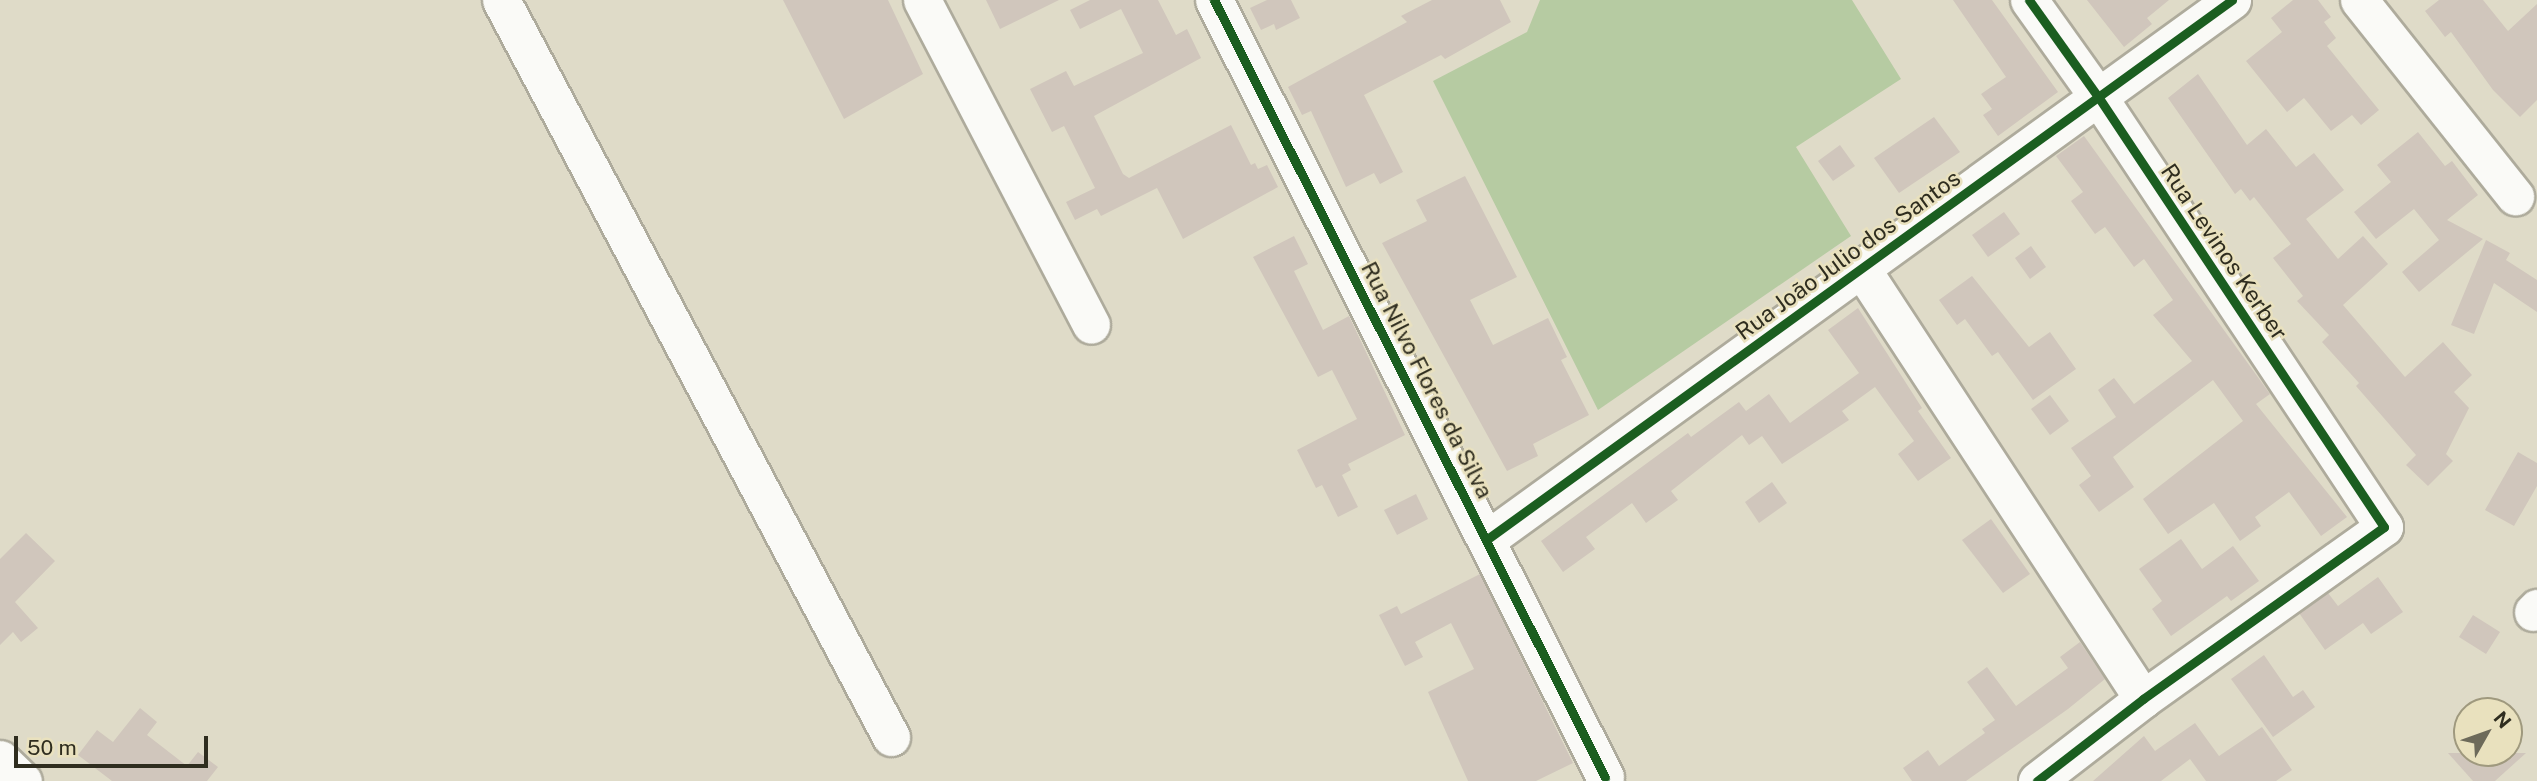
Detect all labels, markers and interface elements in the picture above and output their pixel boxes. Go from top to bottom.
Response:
street label: Rua Levinos Kerber [2155,159,2293,345]
street label: Rua João Julio dos Santos [1730,164,1966,346]
street label: Rua Nilvo Flores da Silva [1355,257,1499,503]
north arrow [2453,697,2523,767]
text: N [2489,707,2516,733]
scale bar [18,722,212,766]
text: 50 m [27,735,77,760]

